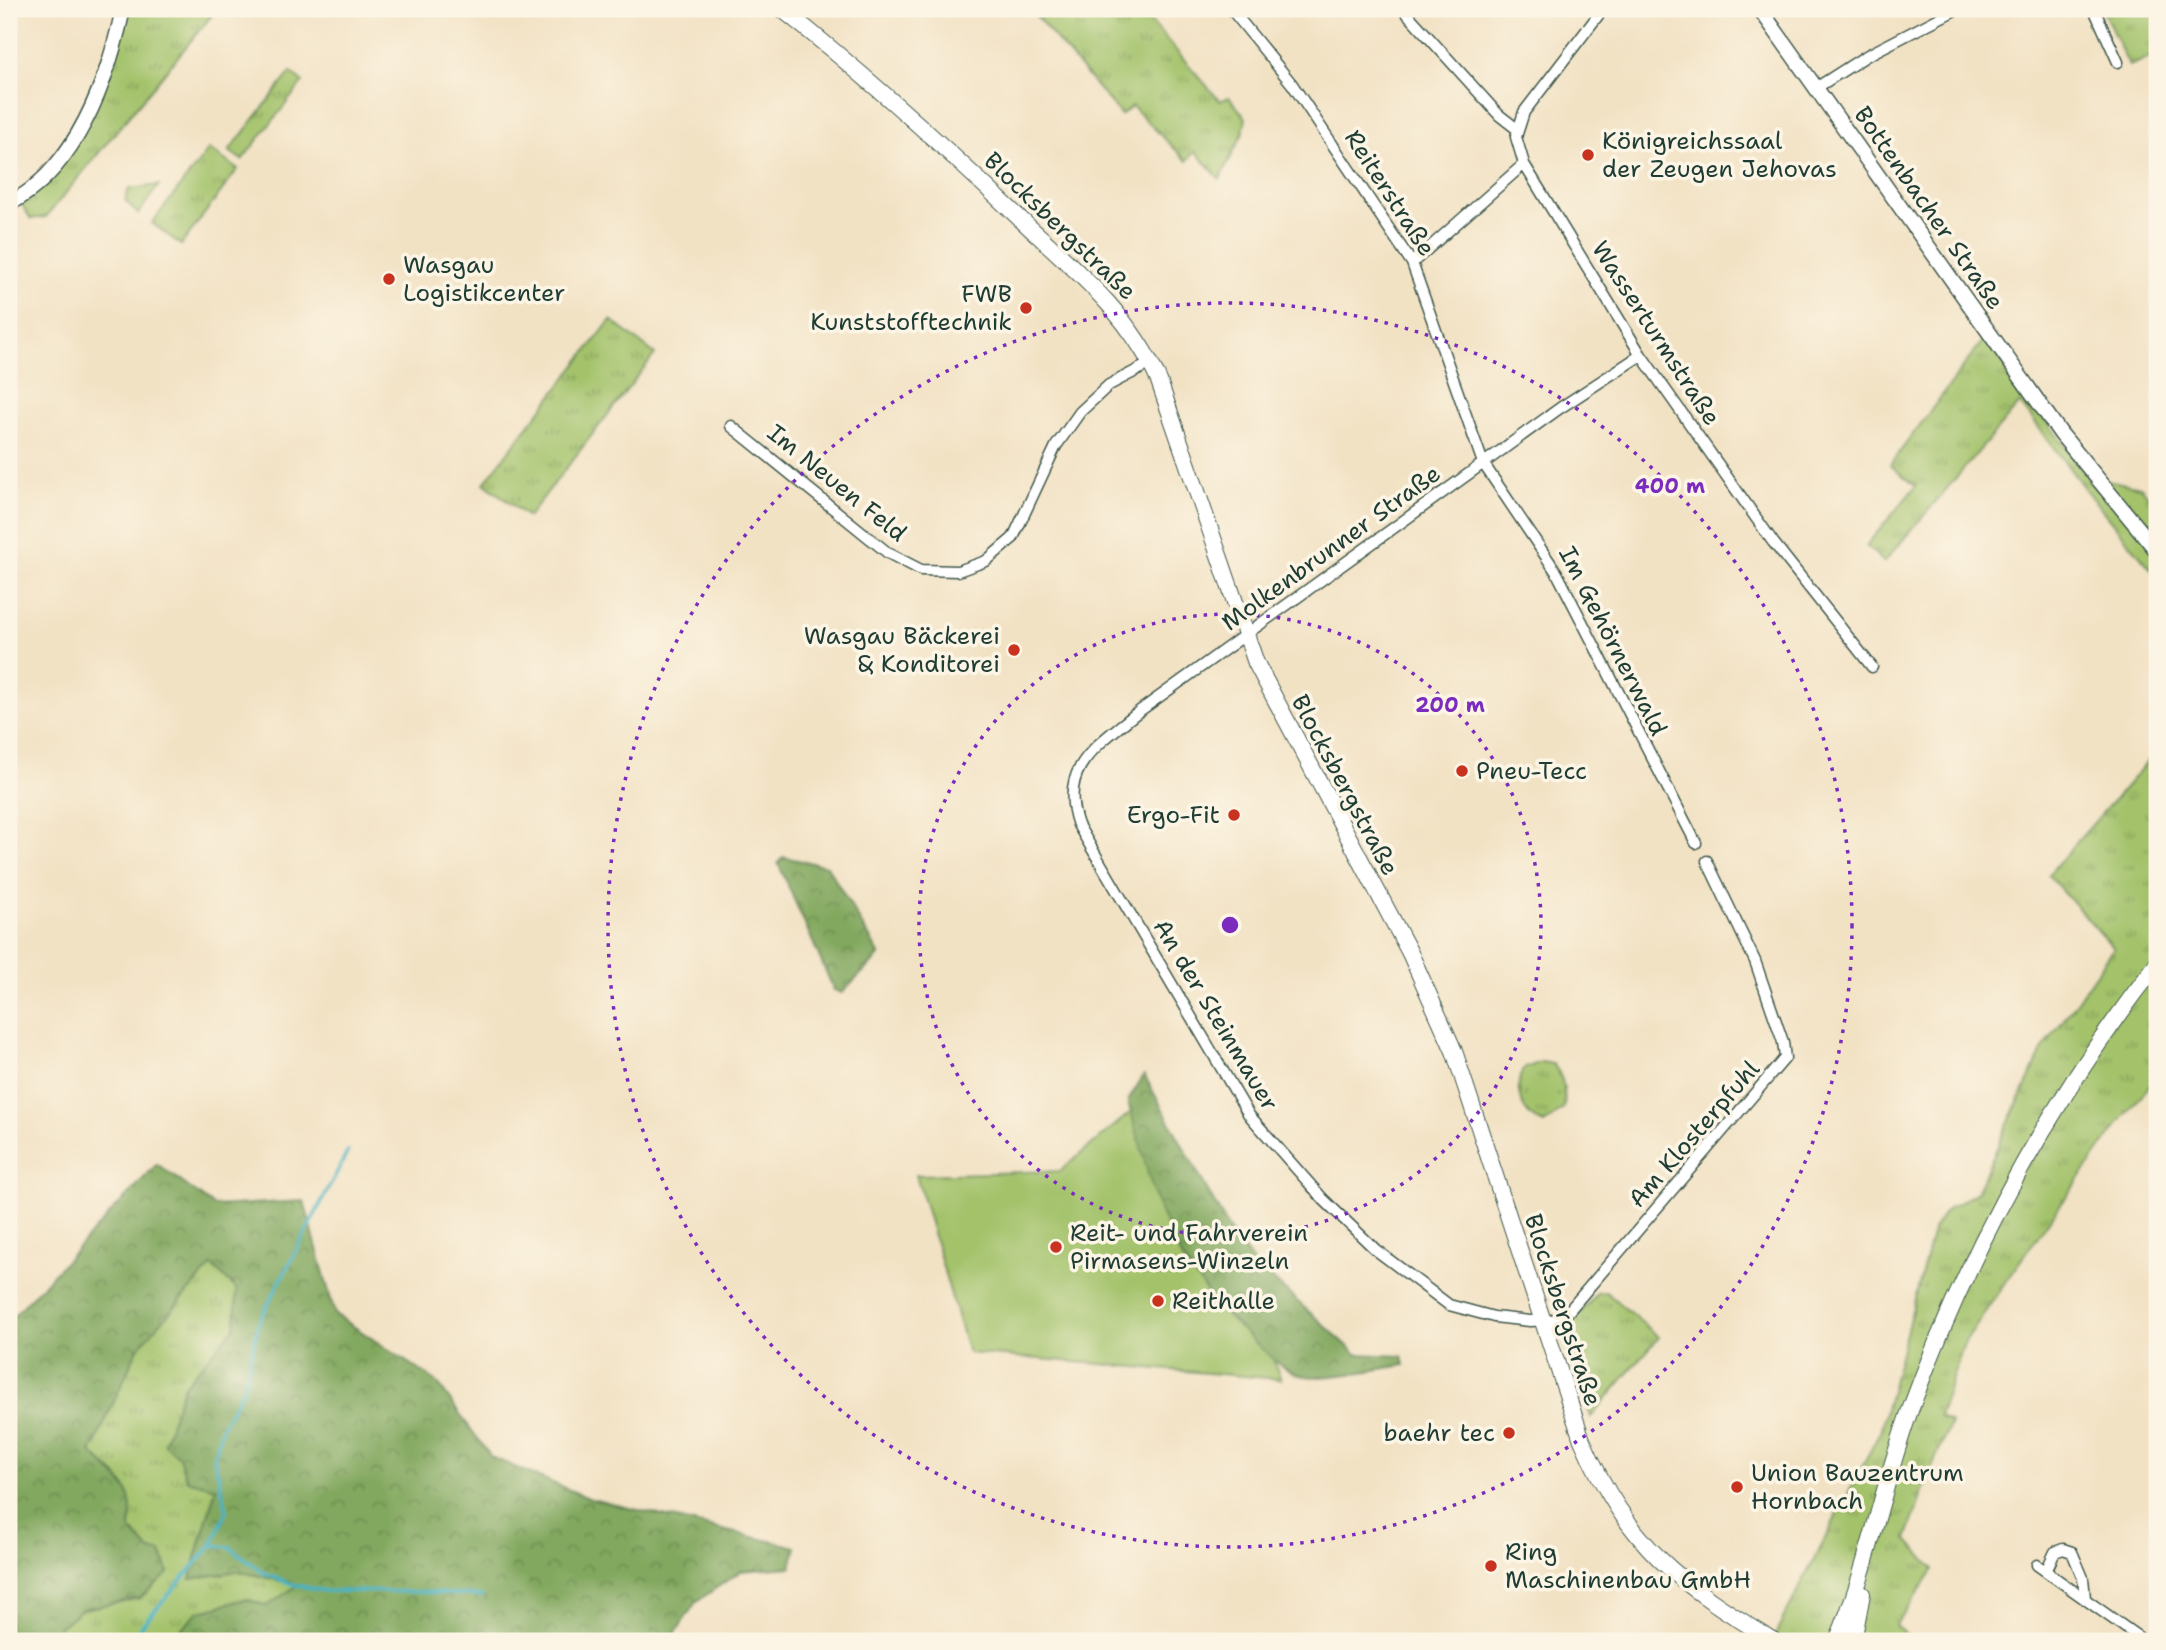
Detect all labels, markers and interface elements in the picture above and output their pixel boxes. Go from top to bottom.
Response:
street label: Bottenbacher Straße [1847,100,2011,316]
street label: Reiterstraße [1337,124,1443,262]
place label: Königreichssaal der Zeugen Jehovas [1602,125,1837,185]
street label: Blocksbergstraße [977,145,1143,307]
marker: Königreichssaal der Zeugen Jehovas [1580,147,1596,163]
street label: Wasserturmstraße [1584,235,1728,431]
place label: Wasgau Logistikcenter [403,249,565,309]
marker: Wasgau Logistikcenter [381,271,397,287]
place label: FWB Kunststofftechnik [810,278,1012,338]
marker: FWB Kunststofftechnik [1018,300,1034,316]
street label: Im Neuen Feld [761,417,913,549]
street label: Molkenbrunner Straße [1215,458,1447,638]
text: 400 m [1635,472,1705,500]
street label: Im Gehörnerwald [1551,541,1675,741]
place label: Wasgau Bäckerei & Konditorei [804,620,1000,680]
marker: Wasgau Bäckerei & Konditorei [1006,642,1022,658]
street label: Blocksbergstraße [1284,689,1406,881]
text: 200 m [1415,691,1485,719]
place label: Pneu-Tecc [1476,755,1587,787]
marker: Pneu-Tecc [1454,763,1470,779]
place label: Ergo-Fit [1127,799,1220,831]
marker: Ergo-Fit [1226,807,1242,823]
street label: An der Steinmauer [1146,913,1286,1117]
centre of rings [1218,913,1242,937]
street label: Am Klosterpfuhl [1621,1053,1767,1214]
street label: Blocksbergstraße [1517,1210,1609,1410]
place label: Reit- und Fahrverein Pirmasens-Winzeln [1070,1217,1308,1277]
marker: Reit- und Fahrverein Pirmasens-Winzeln [1048,1239,1064,1255]
place label: Reithalle [1172,1285,1275,1317]
marker: Reithalle [1150,1293,1166,1309]
place label: baehr tec [1384,1417,1495,1449]
marker: baehr tec [1501,1425,1517,1441]
place label: Union Bauzentrum Hornbach [1751,1457,1964,1517]
marker: Union Bauzentrum Hornbach [1729,1479,1745,1495]
place label: Ring Maschinenbau GmbH [1505,1536,1751,1596]
marker: Ring Maschinenbau GmbH [1483,1558,1499,1574]

